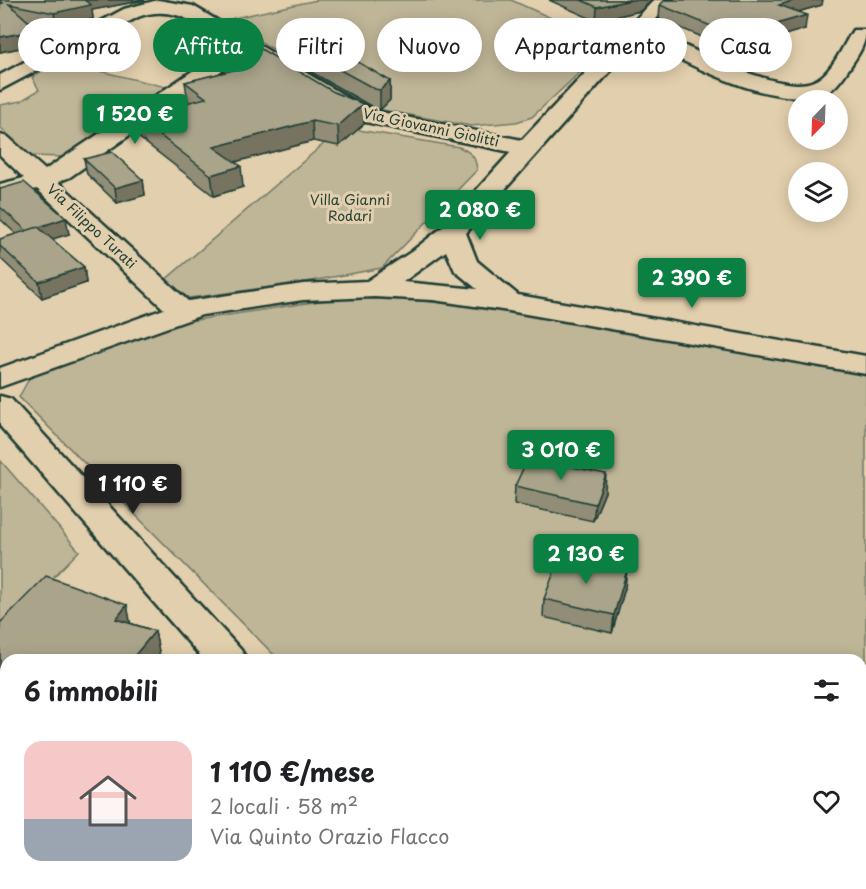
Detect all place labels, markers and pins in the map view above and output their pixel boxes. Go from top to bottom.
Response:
pin: 1 520 € [80,94,190,145]
pin: 2 080 € [425,190,535,241]
pin: 2 390 € [637,258,747,309]
pin: 3 010 € [506,430,616,481]
pin: 1 110 € [78,464,188,515]
pin: 2 130 € [531,534,641,585]

